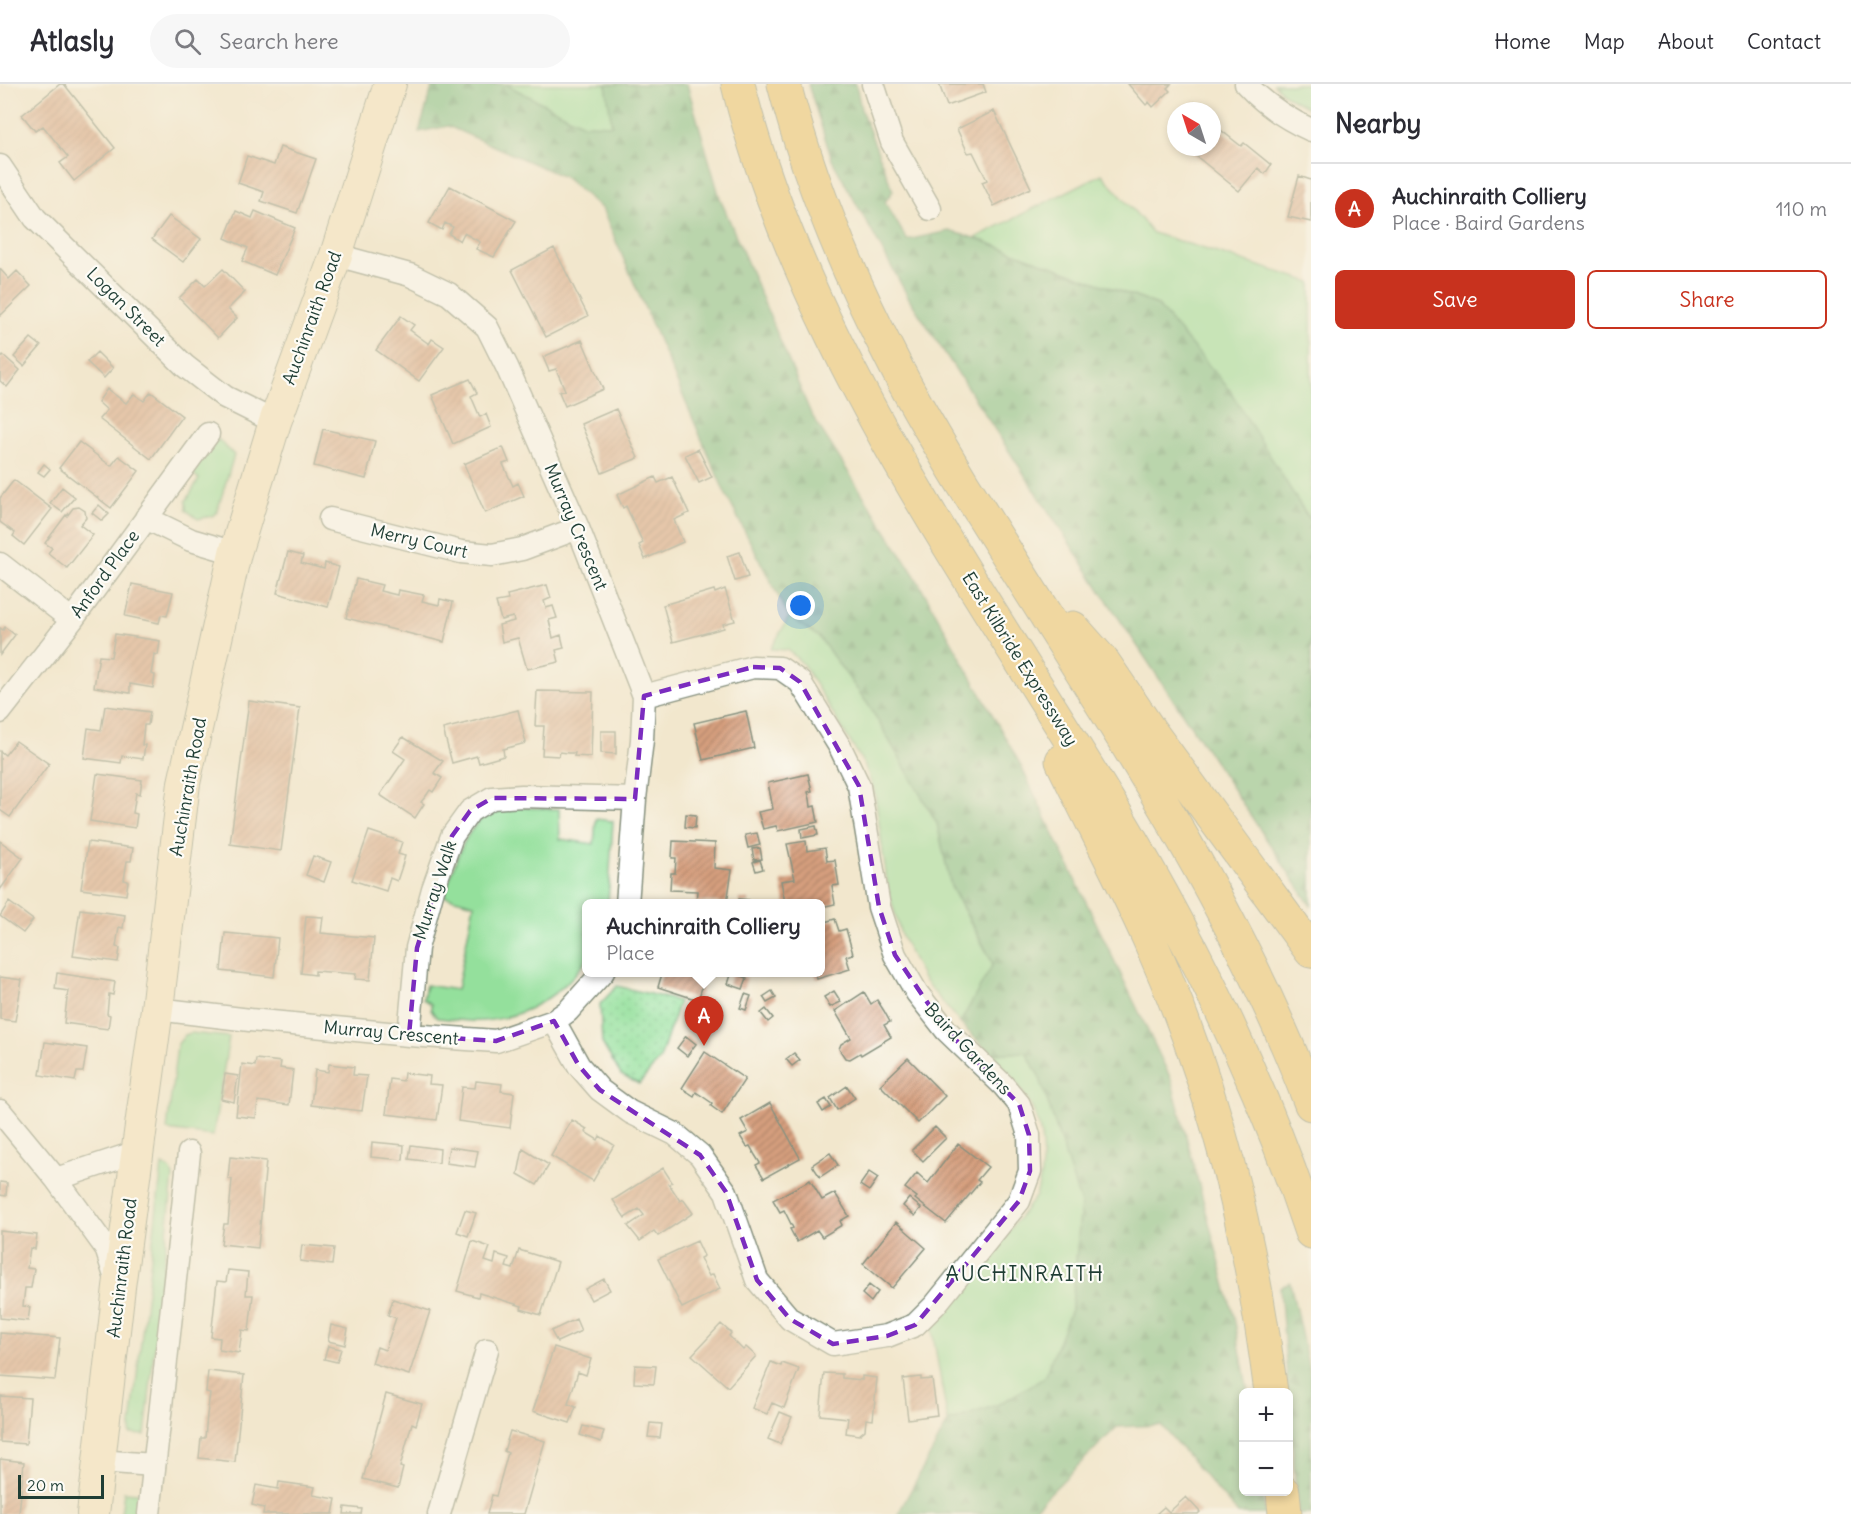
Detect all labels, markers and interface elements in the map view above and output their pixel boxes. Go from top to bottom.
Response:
search box [150,14,570,68]
text: Atlasly [30,23,114,59]
icon: search [171,25,204,58]
text: Search here [219,27,339,55]
text: Home [1494,28,1551,55]
text: Map [1584,28,1625,55]
text: About [1658,28,1714,55]
text: Contact [1747,28,1821,55]
north arrow [1167,102,1221,156]
text: Nearby [1335,107,1421,140]
text: Auchinraith Colliery [1392,182,1587,210]
text: A [1348,196,1361,221]
text: 110 m [1776,196,1827,221]
text: Place · Baird Gardens [1392,210,1585,235]
street label: Auchinraith Road [277,248,346,388]
street label: Logan Street [82,262,171,351]
button: Save [1335,270,1575,329]
button: Share [1587,270,1827,329]
street label: Murray Crescent [539,460,614,594]
street label: Merry Court [368,518,470,563]
street label: Anford Place [65,525,144,622]
street label: East Kilbride Expressway [957,567,1083,750]
your location [786,591,815,620]
street label: Auchinraith Road [164,715,211,858]
street label: Murray Walk [408,837,461,943]
popup [582,899,825,977]
text: Auchinraith Colliery [606,912,801,940]
text: Place [606,940,655,965]
pin: A [684,996,724,1046]
street label: Baird Gardens [920,998,1017,1099]
street label: Murray Crescent [323,1015,460,1050]
street label: Auchinraith Road [102,1196,142,1339]
district label: AUCHINRAITH [946,1260,1104,1287]
map controls [1239,1388,1293,1496]
button: + [1239,1388,1293,1442]
button: − [1239,1442,1293,1496]
scale bar [18,1472,104,1500]
text: 20 m [27,1475,64,1495]

